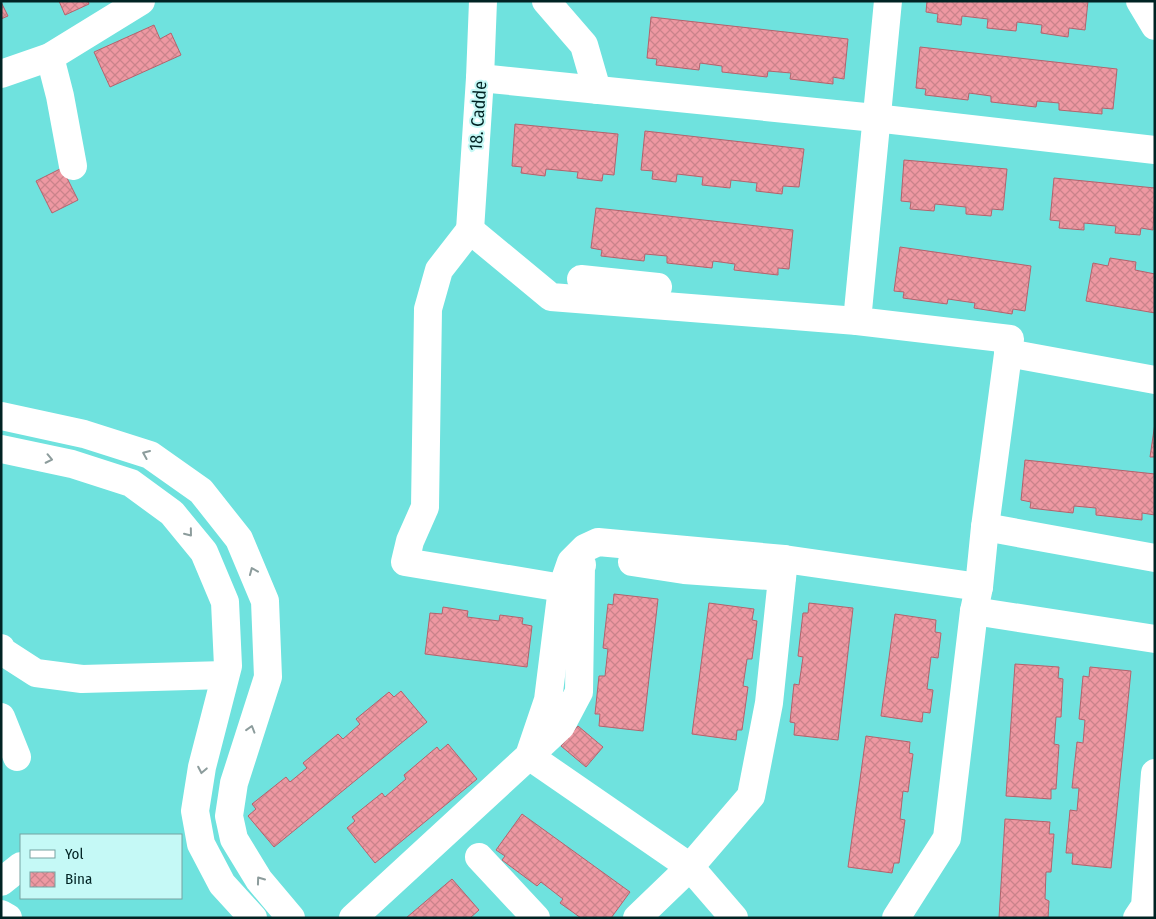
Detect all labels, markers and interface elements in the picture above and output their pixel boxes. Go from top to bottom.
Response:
street label: 18. Cadde [465,80,491,152]
one-way arrow [142,450,151,461]
one-way arrow [44,453,53,464]
one-way arrow [183,527,192,536]
one-way arrow [248,567,259,576]
one-way arrow [246,725,256,733]
one-way arrow [197,765,208,774]
legend [20,834,182,899]
text: Yol [65,845,83,863]
text: Bina [65,870,92,888]
one-way arrow [257,876,266,886]

